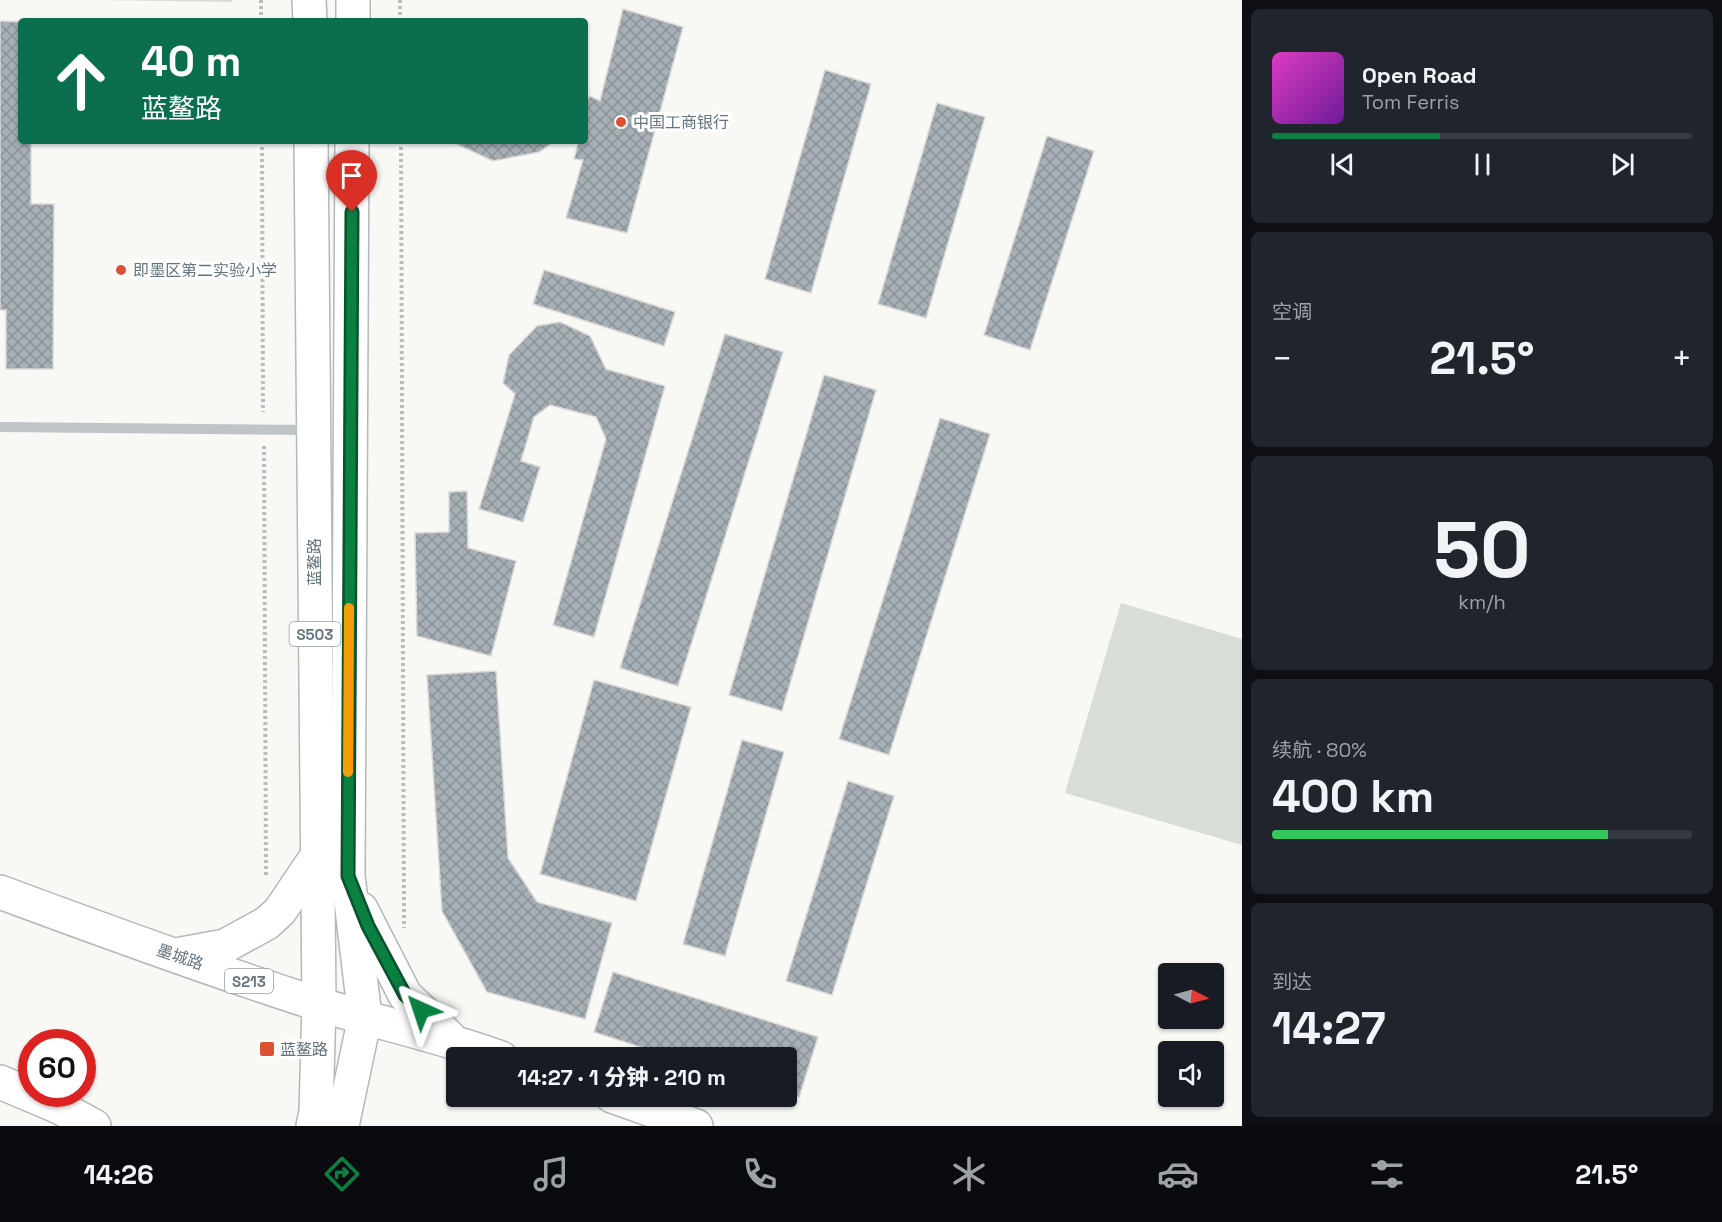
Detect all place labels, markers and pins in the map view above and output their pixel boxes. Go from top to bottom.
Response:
place label: 中国工商银行 [633,112,729,133]
marker: 中国工商银行 [614,115,628,129]
pin [326,150,377,212]
place label: 即墨区第二实验小学 [133,260,277,281]
marker: 即墨区第二实验小学 [114,263,128,277]
place label: 蓝鳌路 [280,1039,328,1060]
marker: 蓝鳌路 [258,1040,276,1058]

